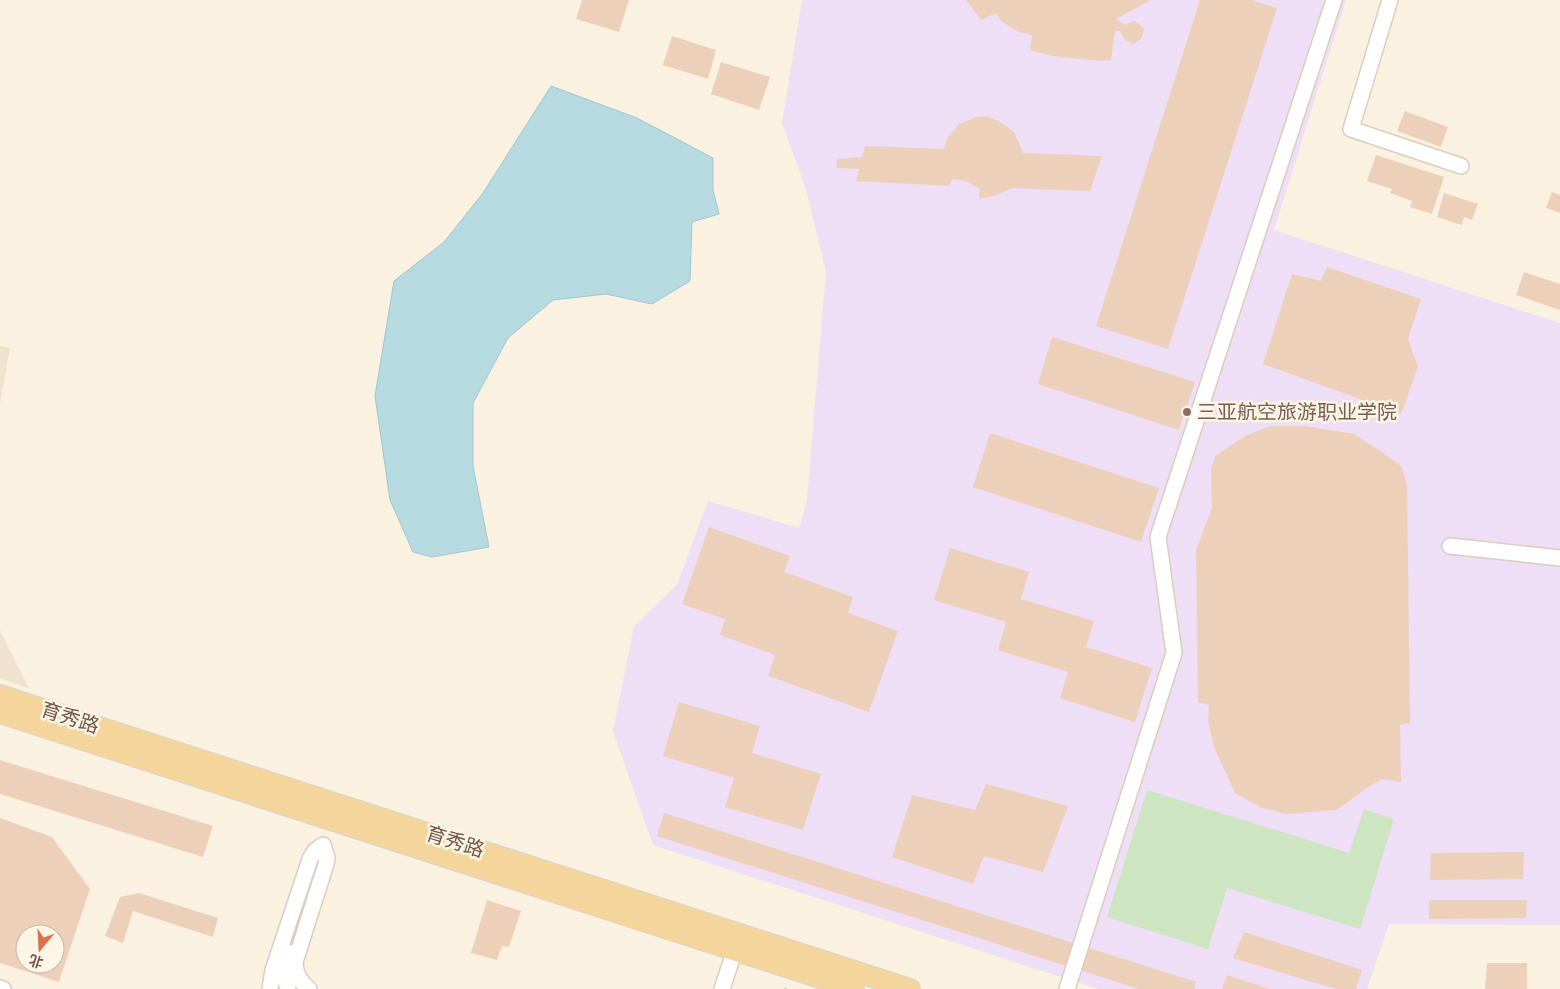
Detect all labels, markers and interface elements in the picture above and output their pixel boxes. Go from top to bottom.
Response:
place label: 三亚航空旅游职业学院 [1197,398,1397,427]
marker: 三亚航空旅游职业学院 [1181,406,1193,418]
street label: 育秀路 [37,695,103,741]
street label: 育秀路 [422,819,488,865]
north arrow [15,924,65,974]
text: 北 [26,950,46,973]

